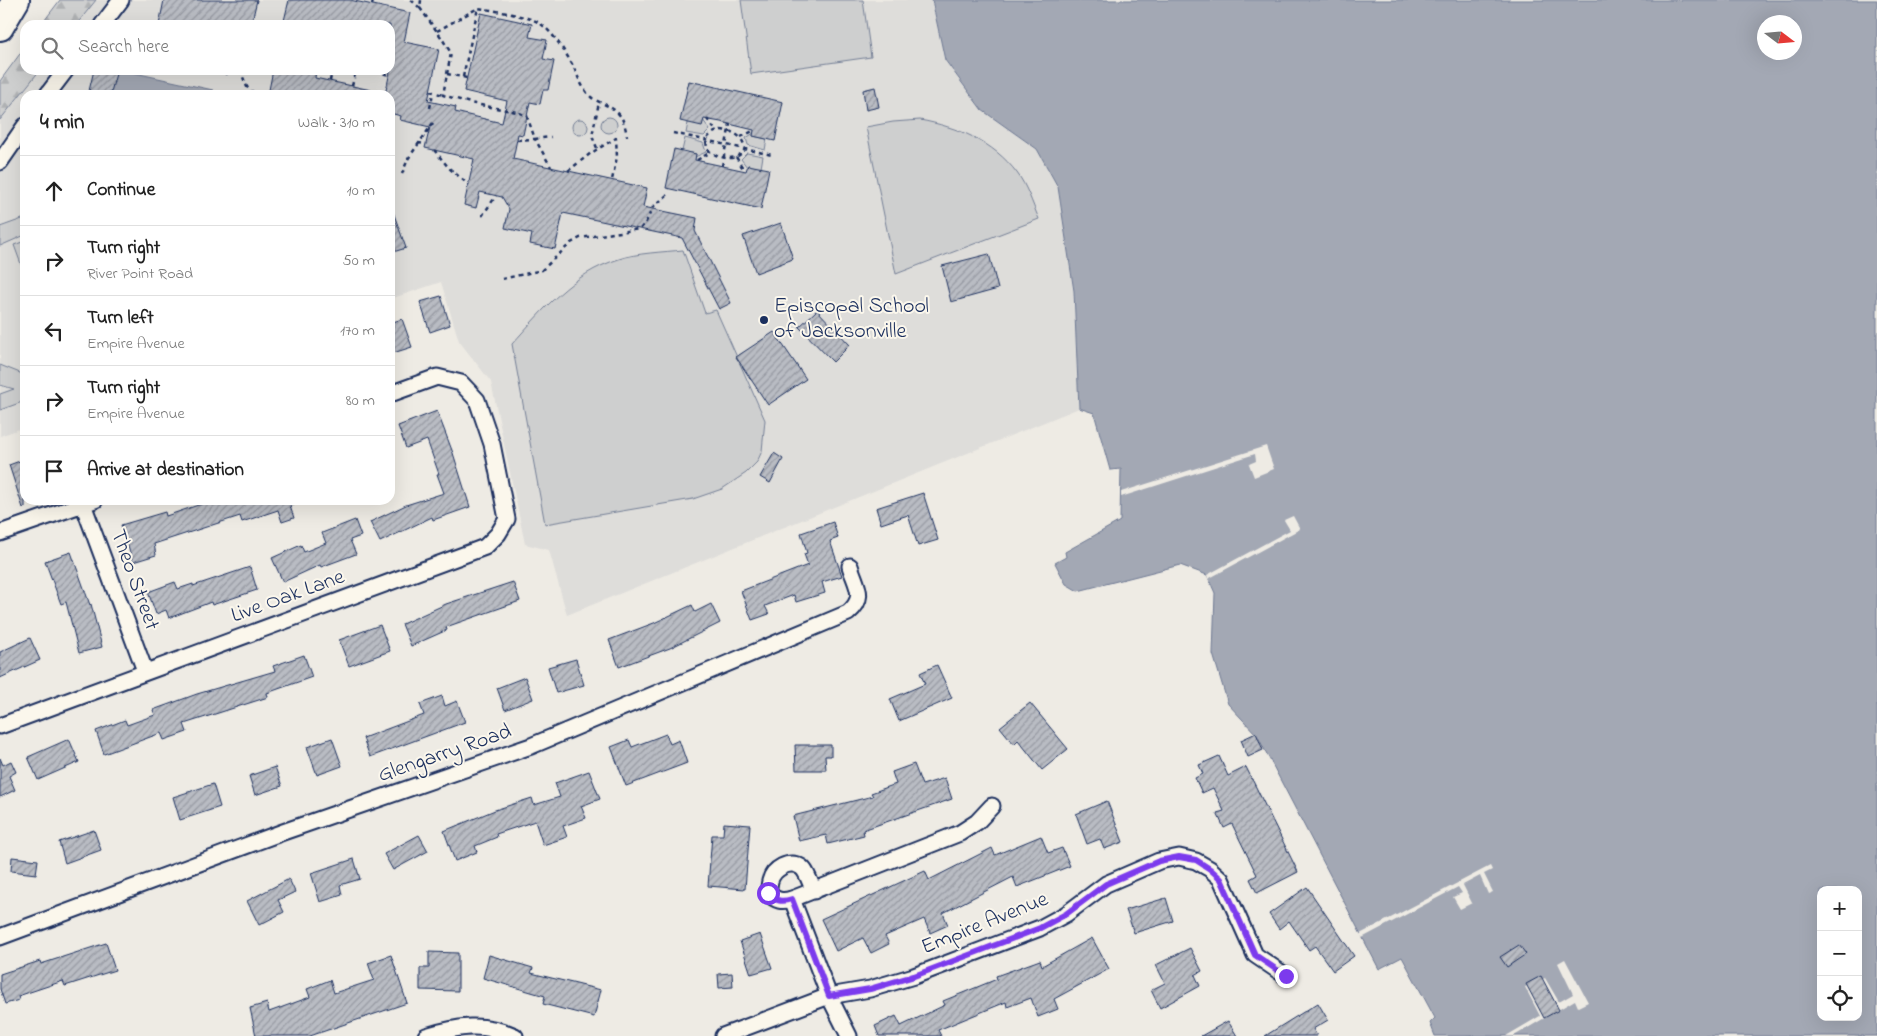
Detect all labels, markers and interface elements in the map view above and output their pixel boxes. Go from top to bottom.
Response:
north arrow [1757,15,1802,60]
search box [20,20,395,75]
icon: search [38,34,66,62]
text: Search here [78,34,169,61]
text: 4 min [40,108,84,138]
text: Walk · 310 m [298,111,375,135]
icon: ahead [40,177,68,205]
text: Continue [87,177,155,204]
text: 10 m [347,179,375,203]
text: Turn right [87,235,160,262]
icon: right [40,247,68,275]
text: 50 m [343,249,375,273]
text: River Point Road [87,262,193,286]
place label: Episcopal School of Jacksonville [774,291,929,348]
text: Turn left [87,305,154,332]
marker: Episcopal School of Jacksonville [758,314,770,326]
icon: left [40,317,68,345]
text: 170 m [340,319,375,343]
text: Empire Avenue [87,332,185,356]
text: Turn right [87,375,160,402]
icon: right [40,387,68,415]
text: 80 m [346,389,375,413]
text: Empire Avenue [87,402,185,426]
icon: arrive [40,457,68,485]
text: Arrive at destination [87,457,244,484]
street label: Theo Street [101,525,167,636]
street label: Live Oak Lane [227,562,349,632]
street label: Glengarry Road [374,716,516,793]
route start [757,882,780,905]
street label: Empire Avenue [917,884,1053,964]
map controls [1817,886,1862,1021]
button: + [1817,886,1862,931]
button: − [1817,931,1862,976]
route end [1275,965,1298,988]
button: locate [1817,976,1862,1021]

